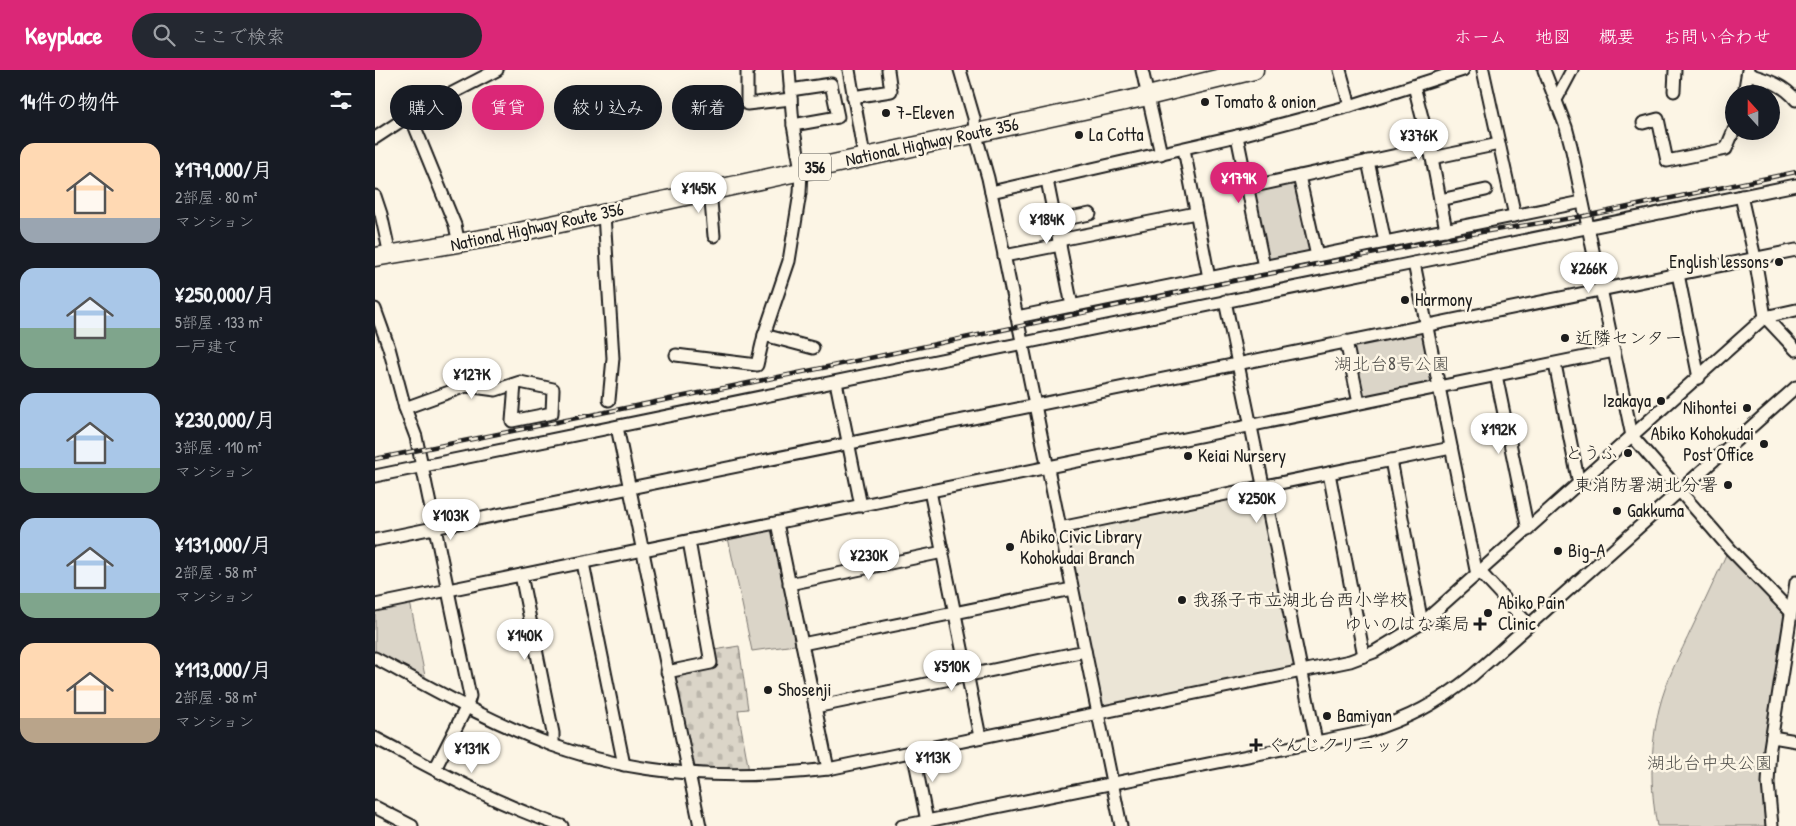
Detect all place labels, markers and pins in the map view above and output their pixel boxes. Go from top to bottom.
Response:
place label: Tomato & onion [1215,89,1316,114]
marker: Tomato & onion [1199,96,1211,108]
place label: 7-Eleven [896,100,955,125]
marker: 7-Eleven [880,107,892,119]
pin: ¥376K [1384,118,1454,161]
place label: La Cotta [1089,122,1143,147]
marker: La Cotta [1073,129,1085,141]
pin: ¥179K [1204,162,1274,204]
pin: ¥145K [664,172,734,214]
pin: ¥184K [1012,202,1082,245]
place label: English lessons [1669,249,1769,274]
pin: ¥266K [1554,252,1624,294]
marker: English lessons [1773,256,1785,268]
place label: Harmony [1415,287,1473,312]
marker: Harmony [1399,294,1411,306]
place label: 近隣センター [1575,325,1682,350]
marker: 近隣センター [1559,332,1571,344]
pin: ¥127K [437,358,507,400]
place label: Izakaya [1603,388,1651,413]
marker: Izakaya [1655,395,1667,407]
place label: Nihontei [1683,395,1737,420]
marker: Nihontei [1741,402,1753,414]
pin: ¥192K [1464,412,1534,455]
place label: Abiko Kohokudai Post Office [1651,421,1754,467]
marker: Abiko Kohokudai Post Office [1758,438,1770,450]
place label: とうふ [1565,440,1618,465]
place label: Keiai Nursery [1198,443,1287,468]
marker: とうふ [1622,447,1634,459]
marker: Keiai Nursery [1182,450,1194,462]
place label: 東消防署湖北分署 [1574,472,1718,497]
marker: 東消防署湖北分署 [1722,479,1734,491]
pin: ¥250K [1222,482,1292,524]
pin: ¥103K [416,498,486,541]
place label: Gakkuma [1627,498,1684,523]
marker: Gakkuma [1611,505,1623,517]
place label: Abiko Civic Library Kohokudai Branch [1020,524,1142,570]
pin: ¥230K [834,538,904,581]
place label: Big-A [1568,538,1605,563]
marker: Abiko Civic Library Kohokudai Branch [1004,541,1016,553]
marker: Big-A [1552,545,1564,557]
place label: 我孫子市立湖北台西小学校 [1192,587,1408,612]
place label: Abiko Pain Clinic [1498,590,1565,636]
marker: 我孫子市立湖北台西小学校 [1176,594,1188,606]
marker: Abiko Pain Clinic [1482,607,1494,619]
place label: ゆいのはな薬局 [1344,611,1470,636]
pin: ¥140K [490,618,560,661]
marker: ゆいのはな薬局 [1474,618,1486,630]
pin: ¥510K [917,650,987,692]
place label: Shosenji [778,677,832,702]
marker: Shosenji [762,684,774,696]
place label: Bamiyan [1337,703,1392,728]
marker: Bamiyan [1321,710,1333,722]
pin: ¥131K [437,732,507,774]
place label: ぐんじクリニック [1267,732,1411,757]
marker: ぐんじクリニック [1249,738,1263,752]
pin: ¥113K [898,740,968,783]

